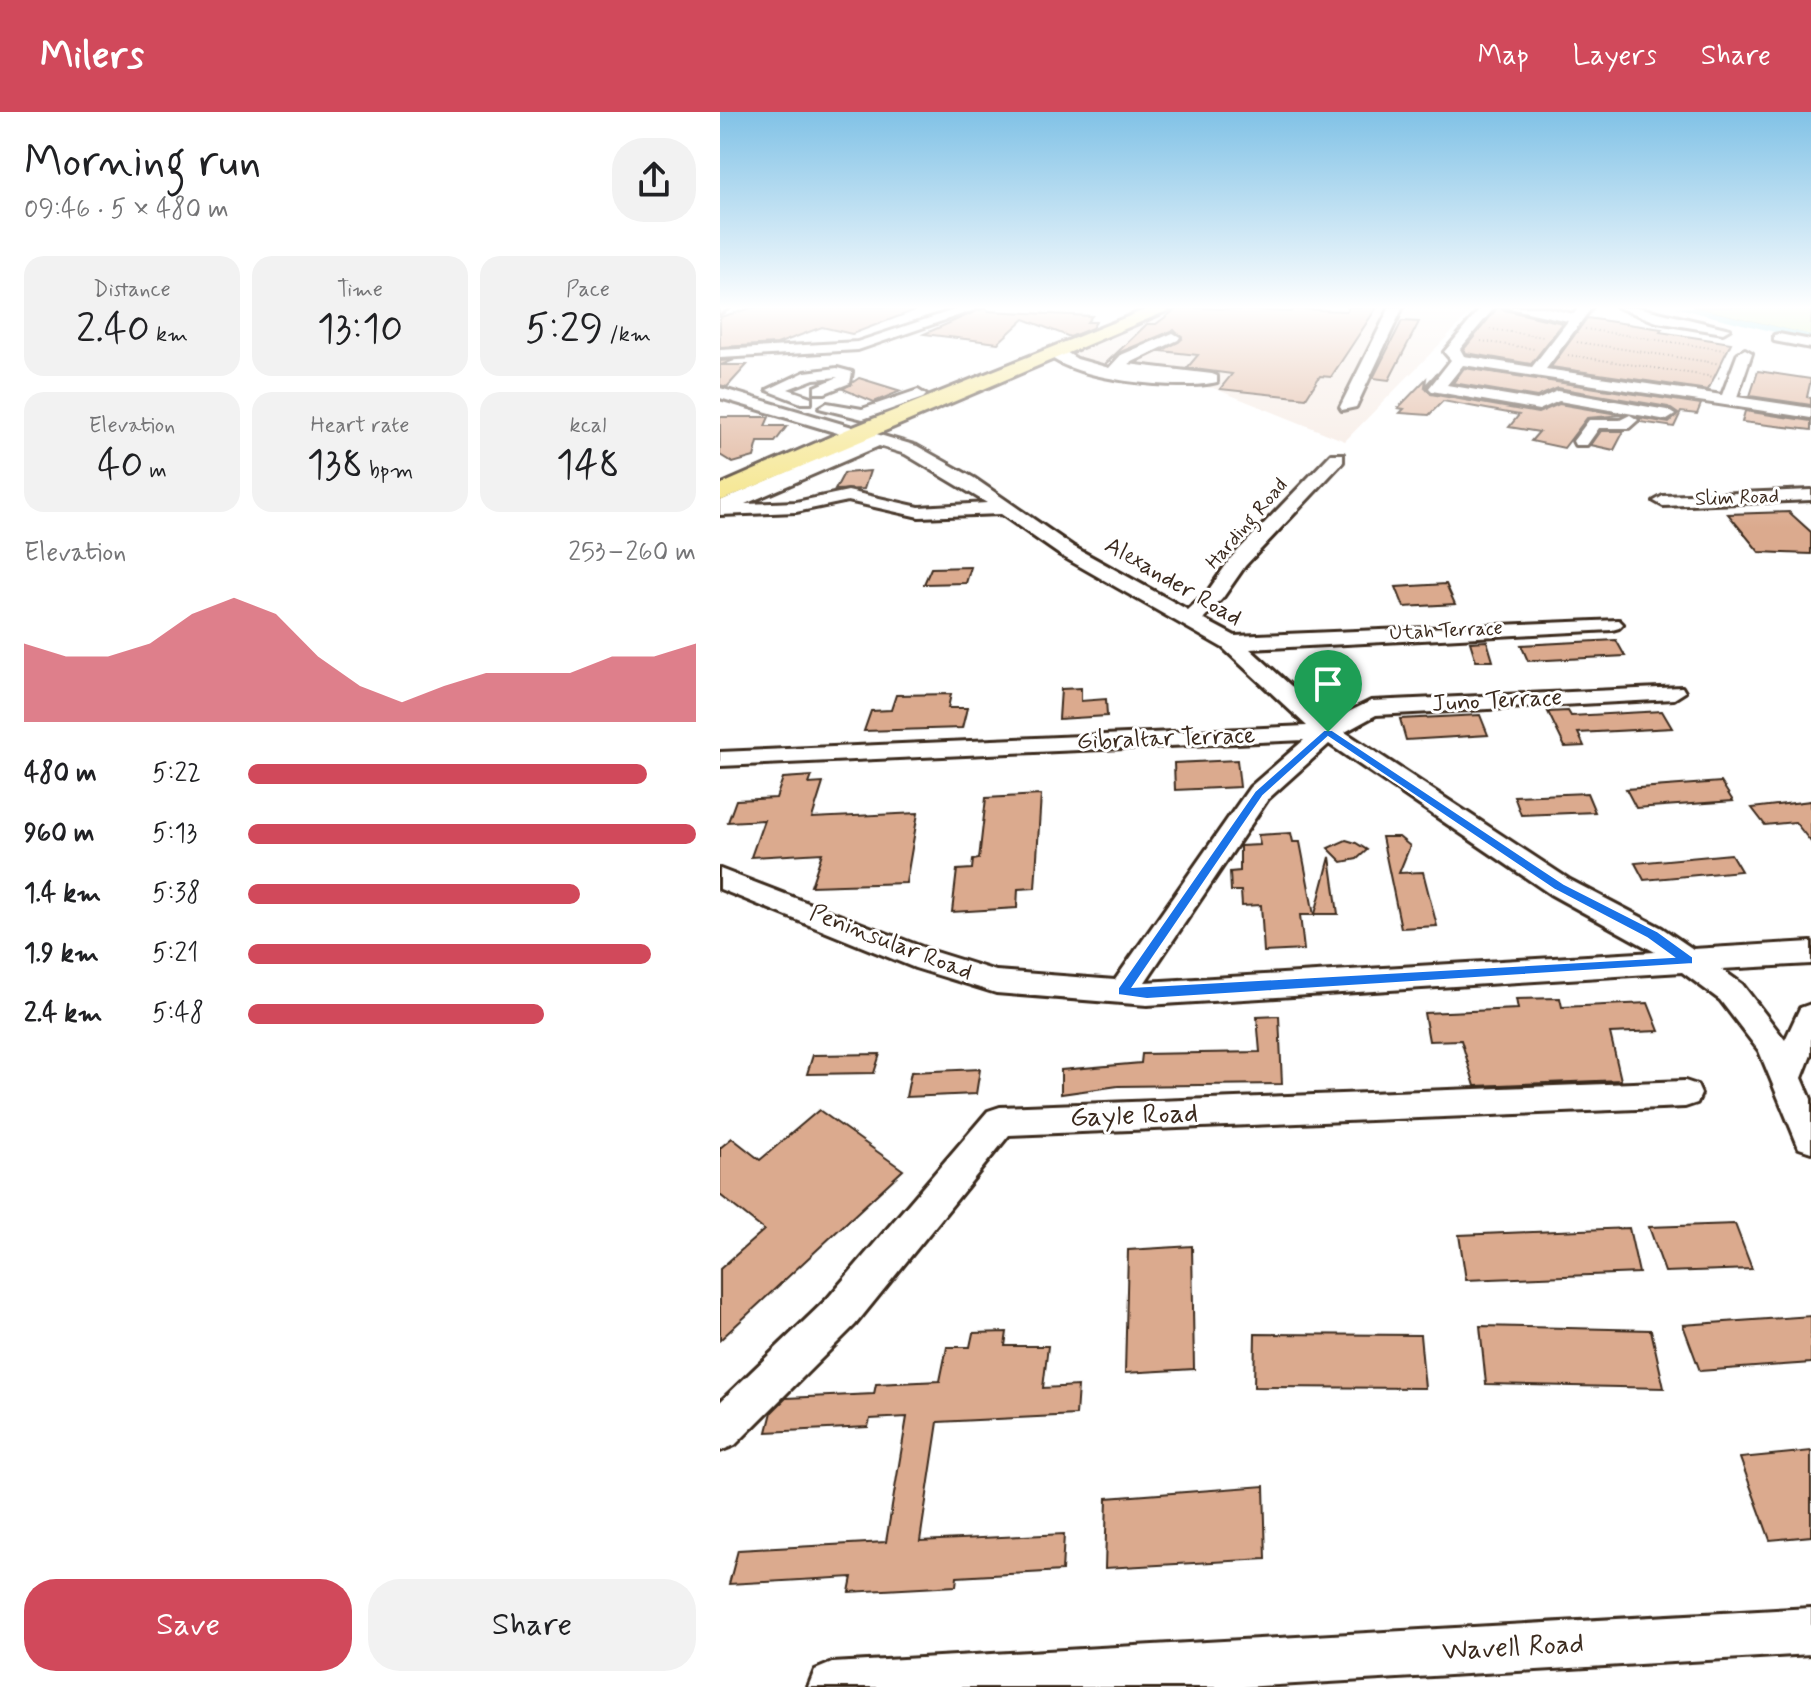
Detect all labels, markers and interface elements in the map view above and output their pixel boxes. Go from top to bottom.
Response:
text: Milers [40,32,144,81]
text: Map [1478,38,1529,75]
text: Layers [1573,38,1657,75]
text: Share [1701,38,1771,75]
text: Morning run [24,134,261,192]
button: share [612,138,696,222]
text: 09:46 · 5 × 480 m [24,193,229,227]
text: Distance [93,276,171,304]
text: Time [337,276,383,304]
text: Pace [566,276,610,304]
text: 2.40 [76,304,150,356]
text: 13:10 [317,304,403,356]
text: 5:29 [525,304,603,356]
text: km [150,321,188,349]
text: /km [603,321,651,349]
text: Elevation [89,412,175,440]
text: Heart rate [311,412,409,440]
text: kcal [570,412,606,440]
text: 40 [97,440,143,492]
text: 138 [307,440,363,492]
text: 148 [556,440,620,492]
text: m [143,457,167,485]
text: bpm [363,457,413,485]
street label: Harding Road [1200,473,1296,577]
street label: Slim Road [1695,483,1779,513]
street label: Alexander Road [1099,530,1247,634]
text: Elevation [24,536,126,570]
text: 253–260 m [568,536,696,570]
street label: Utah Terrace [1389,615,1503,647]
pin [1294,650,1362,732]
icon: arrive [1306,662,1350,706]
street label: Juno Terrace [1431,682,1563,720]
street label: Gibraltar Terrace [1076,720,1256,758]
text: 480 m [24,757,97,791]
text: 5:22 [152,757,201,791]
text: 960 m [24,817,95,851]
text: 5:13 [152,817,197,851]
text: 1.4 km [24,877,101,911]
text: 5:38 [152,877,201,911]
street label: Peninsular Road [805,898,977,988]
text: 1.9 km [24,937,99,971]
text: 5:21 [152,937,198,971]
text: 2.4 km [24,997,102,1031]
text: 5:48 [152,997,204,1031]
street label: Gayle Road [1069,1095,1199,1137]
button: Save [24,1579,352,1671]
button: Share [368,1579,696,1671]
street label: Wavell Road [1441,1626,1585,1670]

